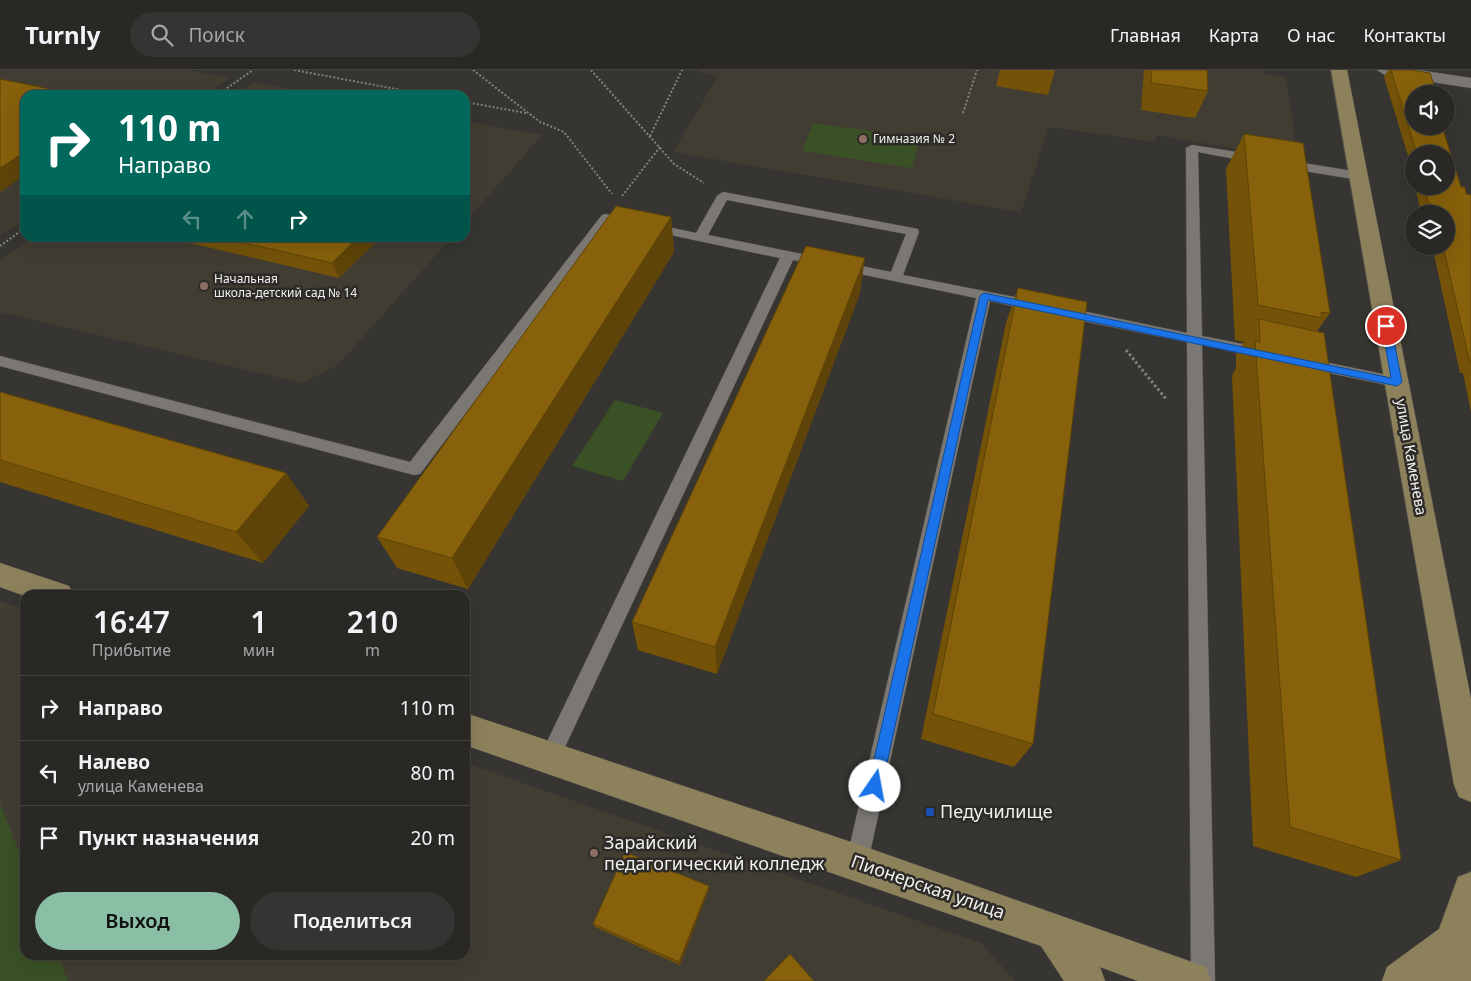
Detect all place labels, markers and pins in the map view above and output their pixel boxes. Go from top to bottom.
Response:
place label: Гимназия № 2 [873,130,955,147]
marker: Гимназия № 2 [857,133,869,145]
place label: Начальная школа-детский сад № 14 [214,270,357,301]
marker: Начальная школа-детский сад № 14 [198,280,210,292]
pin [1365,305,1407,347]
place label: Педучилище [940,799,1053,823]
marker: Педучилище [924,806,936,818]
place label: Зарайский педагогический колледж [604,830,825,875]
marker: Зарайский педагогический колледж [588,847,600,859]

